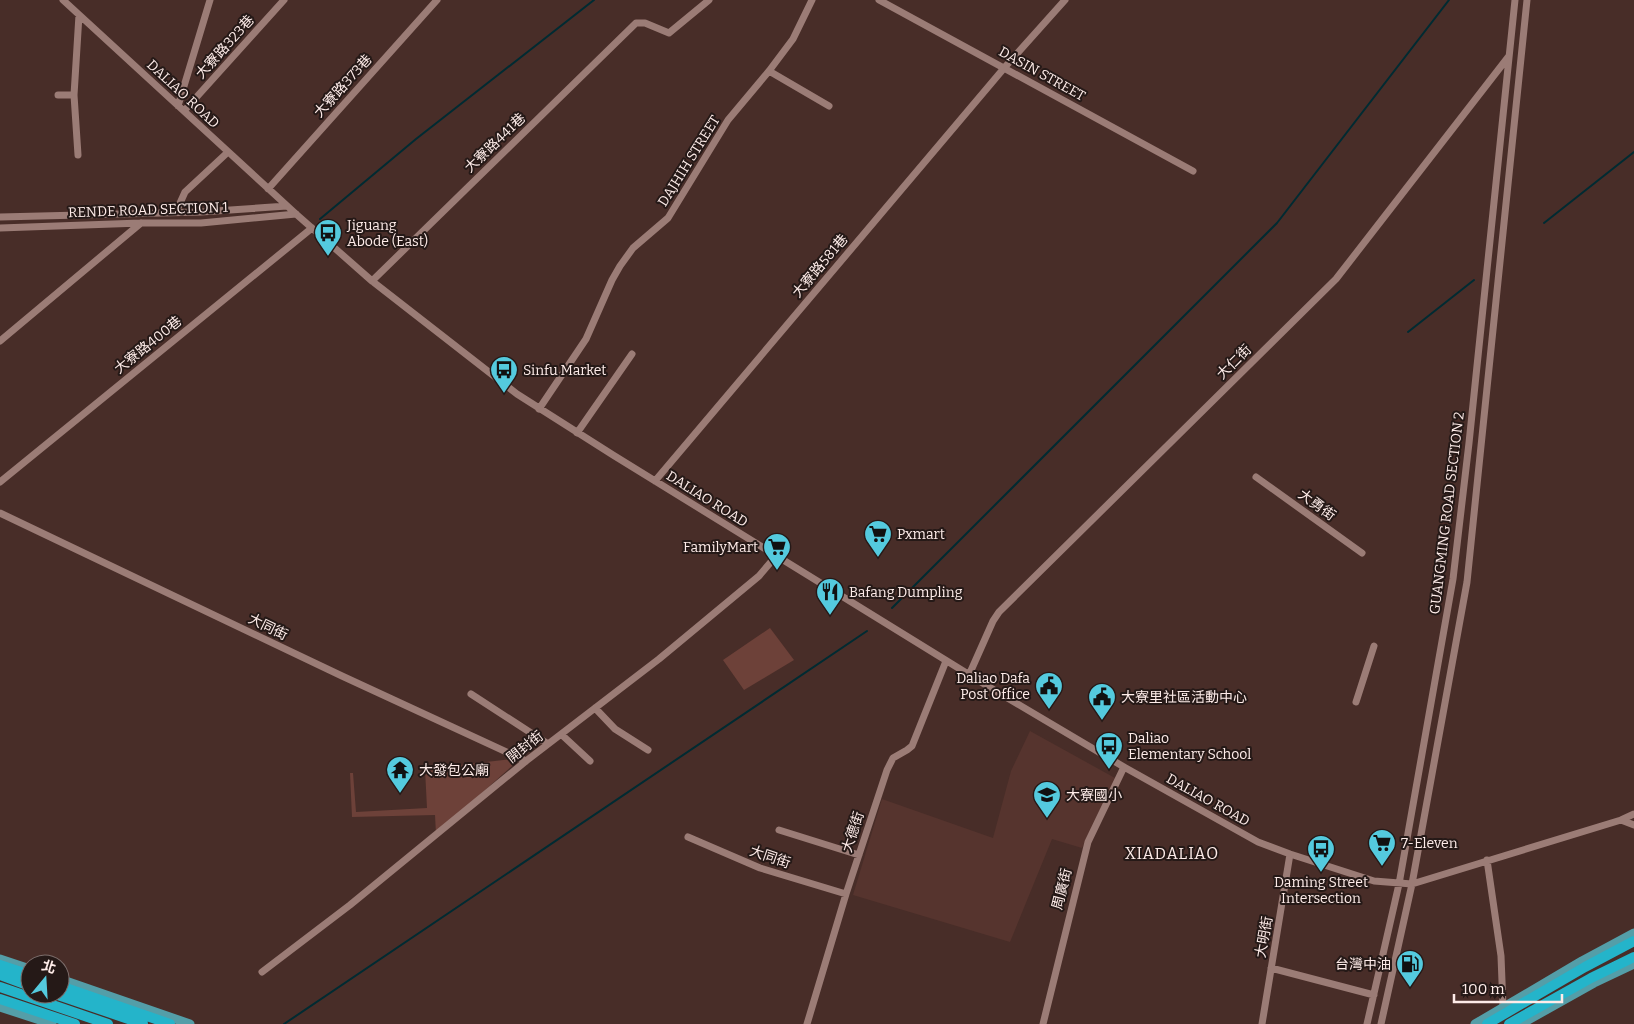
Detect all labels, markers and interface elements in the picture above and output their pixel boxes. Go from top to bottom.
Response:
street label: 大寮路323巷 [192,12,258,82]
street label: DASIN STREET [996,43,1088,105]
street label: 大寮路373巷 [310,51,376,121]
street label: DALIAO ROAD [143,56,223,132]
street label: 大寮路441巷 [461,110,529,176]
street label: DAJHIH STREET [654,112,724,210]
street label: RENDE ROAD SECTION 1 [68,199,229,221]
place label: Jiguang Abode (East) [346,217,428,250]
bus stop icon: Jiguang Abode (East) [313,218,343,257]
street label: 大寮路581巷 [789,231,851,301]
street label: 大寮路400巷 [111,313,185,377]
street label: 大仁街 [1213,341,1255,383]
bus stop icon: Sinfu Market [489,355,519,394]
place label: Sinfu Market [523,362,606,379]
street label: GUANGMING ROAD SECTION 2 [1426,411,1468,615]
street label: DALIAO ROAD [663,467,751,531]
street label: 大勇街 [1295,486,1339,524]
supermarket icon: Pxmart [863,519,893,558]
place label: Pxmart [897,526,945,543]
supermarket icon: FamilyMart [762,532,792,571]
place label: FamilyMart [683,539,758,556]
restaurant icon: Bafang Dumpling [815,577,845,616]
place label: Bafang Dumpling [849,584,963,601]
street label: 大同街 [245,610,291,644]
place label: Daliao Dafa Post Office [956,670,1030,703]
public building icon: Daliao Dafa Post Office [1034,671,1064,710]
public building icon: 大寮里社區活動中心 [1087,682,1117,721]
place label: 大寮里社區活動中心 [1121,689,1247,706]
street label: 開封街 [503,727,547,767]
place label: Daliao Elementary School [1128,730,1251,763]
bus stop icon: Daliao Elementary School [1094,731,1124,770]
temple icon: 大發包公廟 [385,755,415,794]
place label: 大發包公廟 [419,762,489,779]
street label: DALIAO ROAD [1163,770,1253,830]
school or university icon: 大寮國小 [1032,780,1062,819]
place label: 大寮國小 [1066,787,1122,804]
street label: 大德街 [838,809,868,855]
supermarket icon: 7-Eleven [1367,828,1397,867]
bus stop icon: Daming Street Intersection [1306,834,1336,873]
place label: 7-Eleven [1401,835,1458,852]
street label: 大同街 [747,842,793,872]
district label: XIADALIAO [1125,844,1219,863]
street label: 周廣街 [1049,867,1075,911]
place label: Daming Street Intersection [1274,874,1368,907]
street label: 大明街 [1252,915,1276,959]
fuel station icon: 台灣中油 [1395,949,1425,988]
north arrow [20,954,70,1004]
place label: 台灣中油 [1335,956,1391,973]
text: 北 [40,957,58,977]
scale bar [1454,972,1562,1004]
text: 100 m [1462,980,1505,998]

